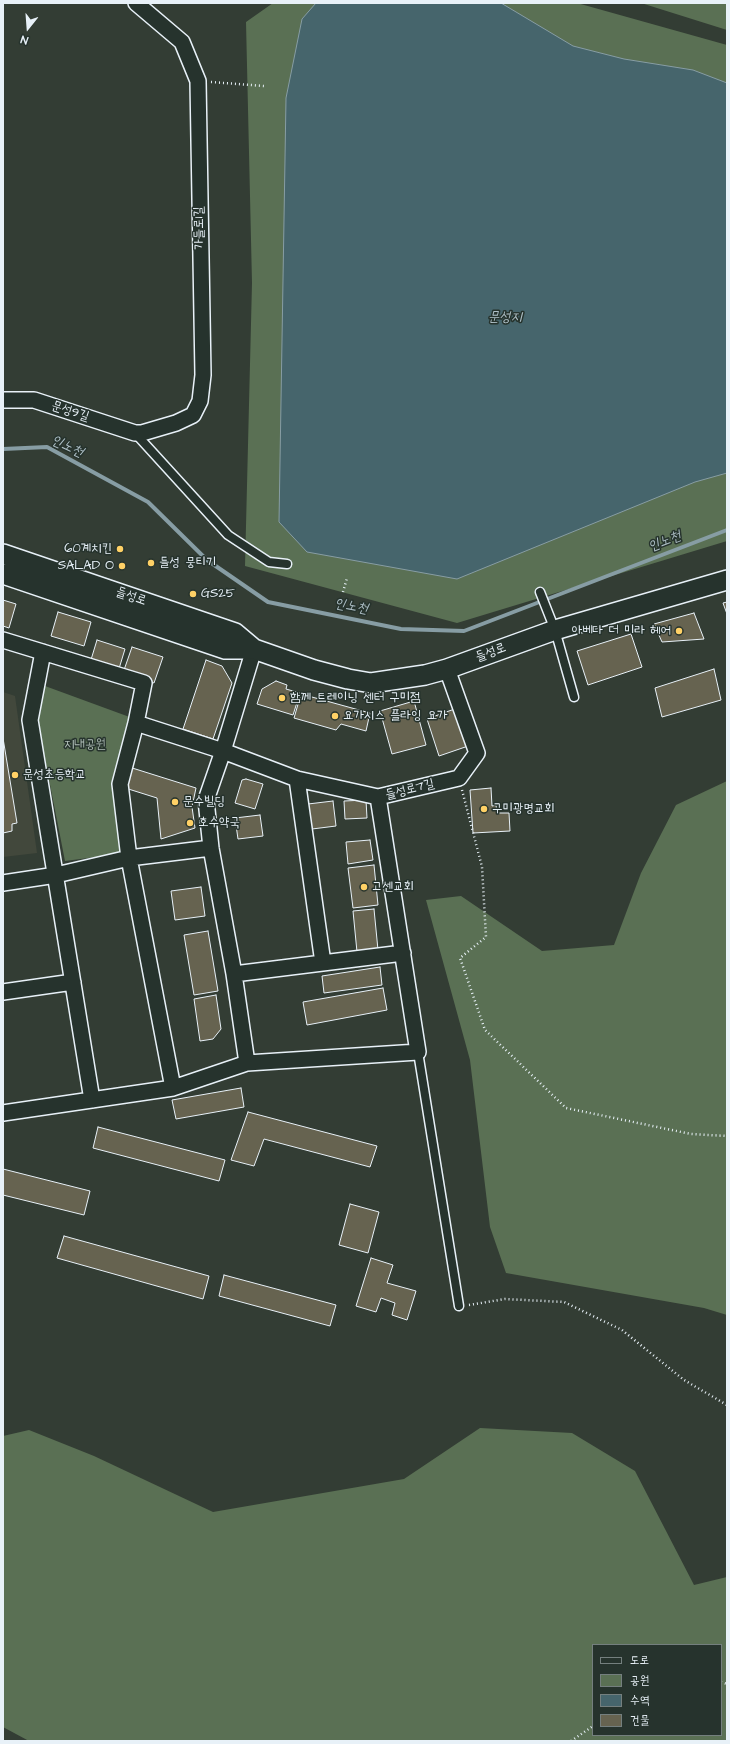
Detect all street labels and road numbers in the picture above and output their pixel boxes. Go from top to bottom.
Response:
street label: 가들로1길 [192,206,208,250]
street label: 문성9길 [49,399,91,425]
street label: 들성로 [114,585,148,609]
street label: 들성로 [474,640,508,666]
street label: 들성로7길 [384,776,436,804]

